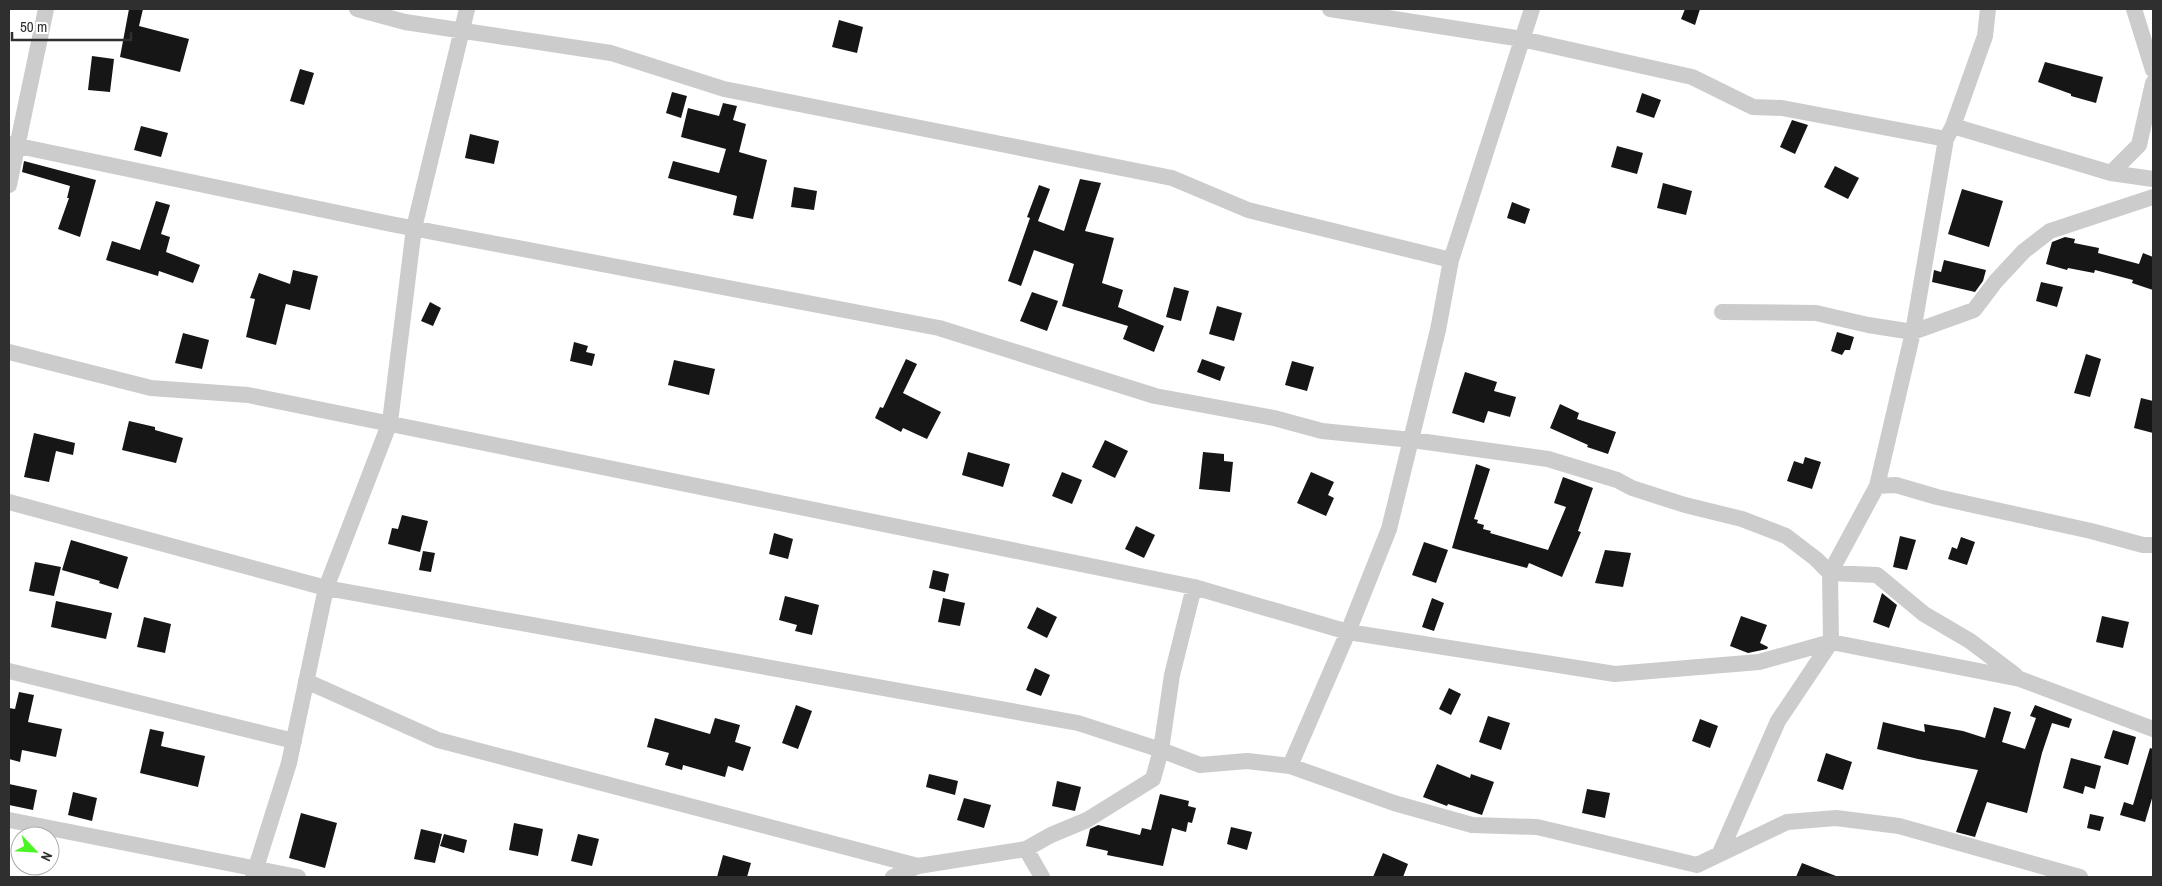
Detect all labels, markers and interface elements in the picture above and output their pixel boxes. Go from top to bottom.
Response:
scale bar [12,10,131,42]
text: 50 m [20,16,47,37]
north arrow [10,826,60,876]
text: N [37,849,57,864]

